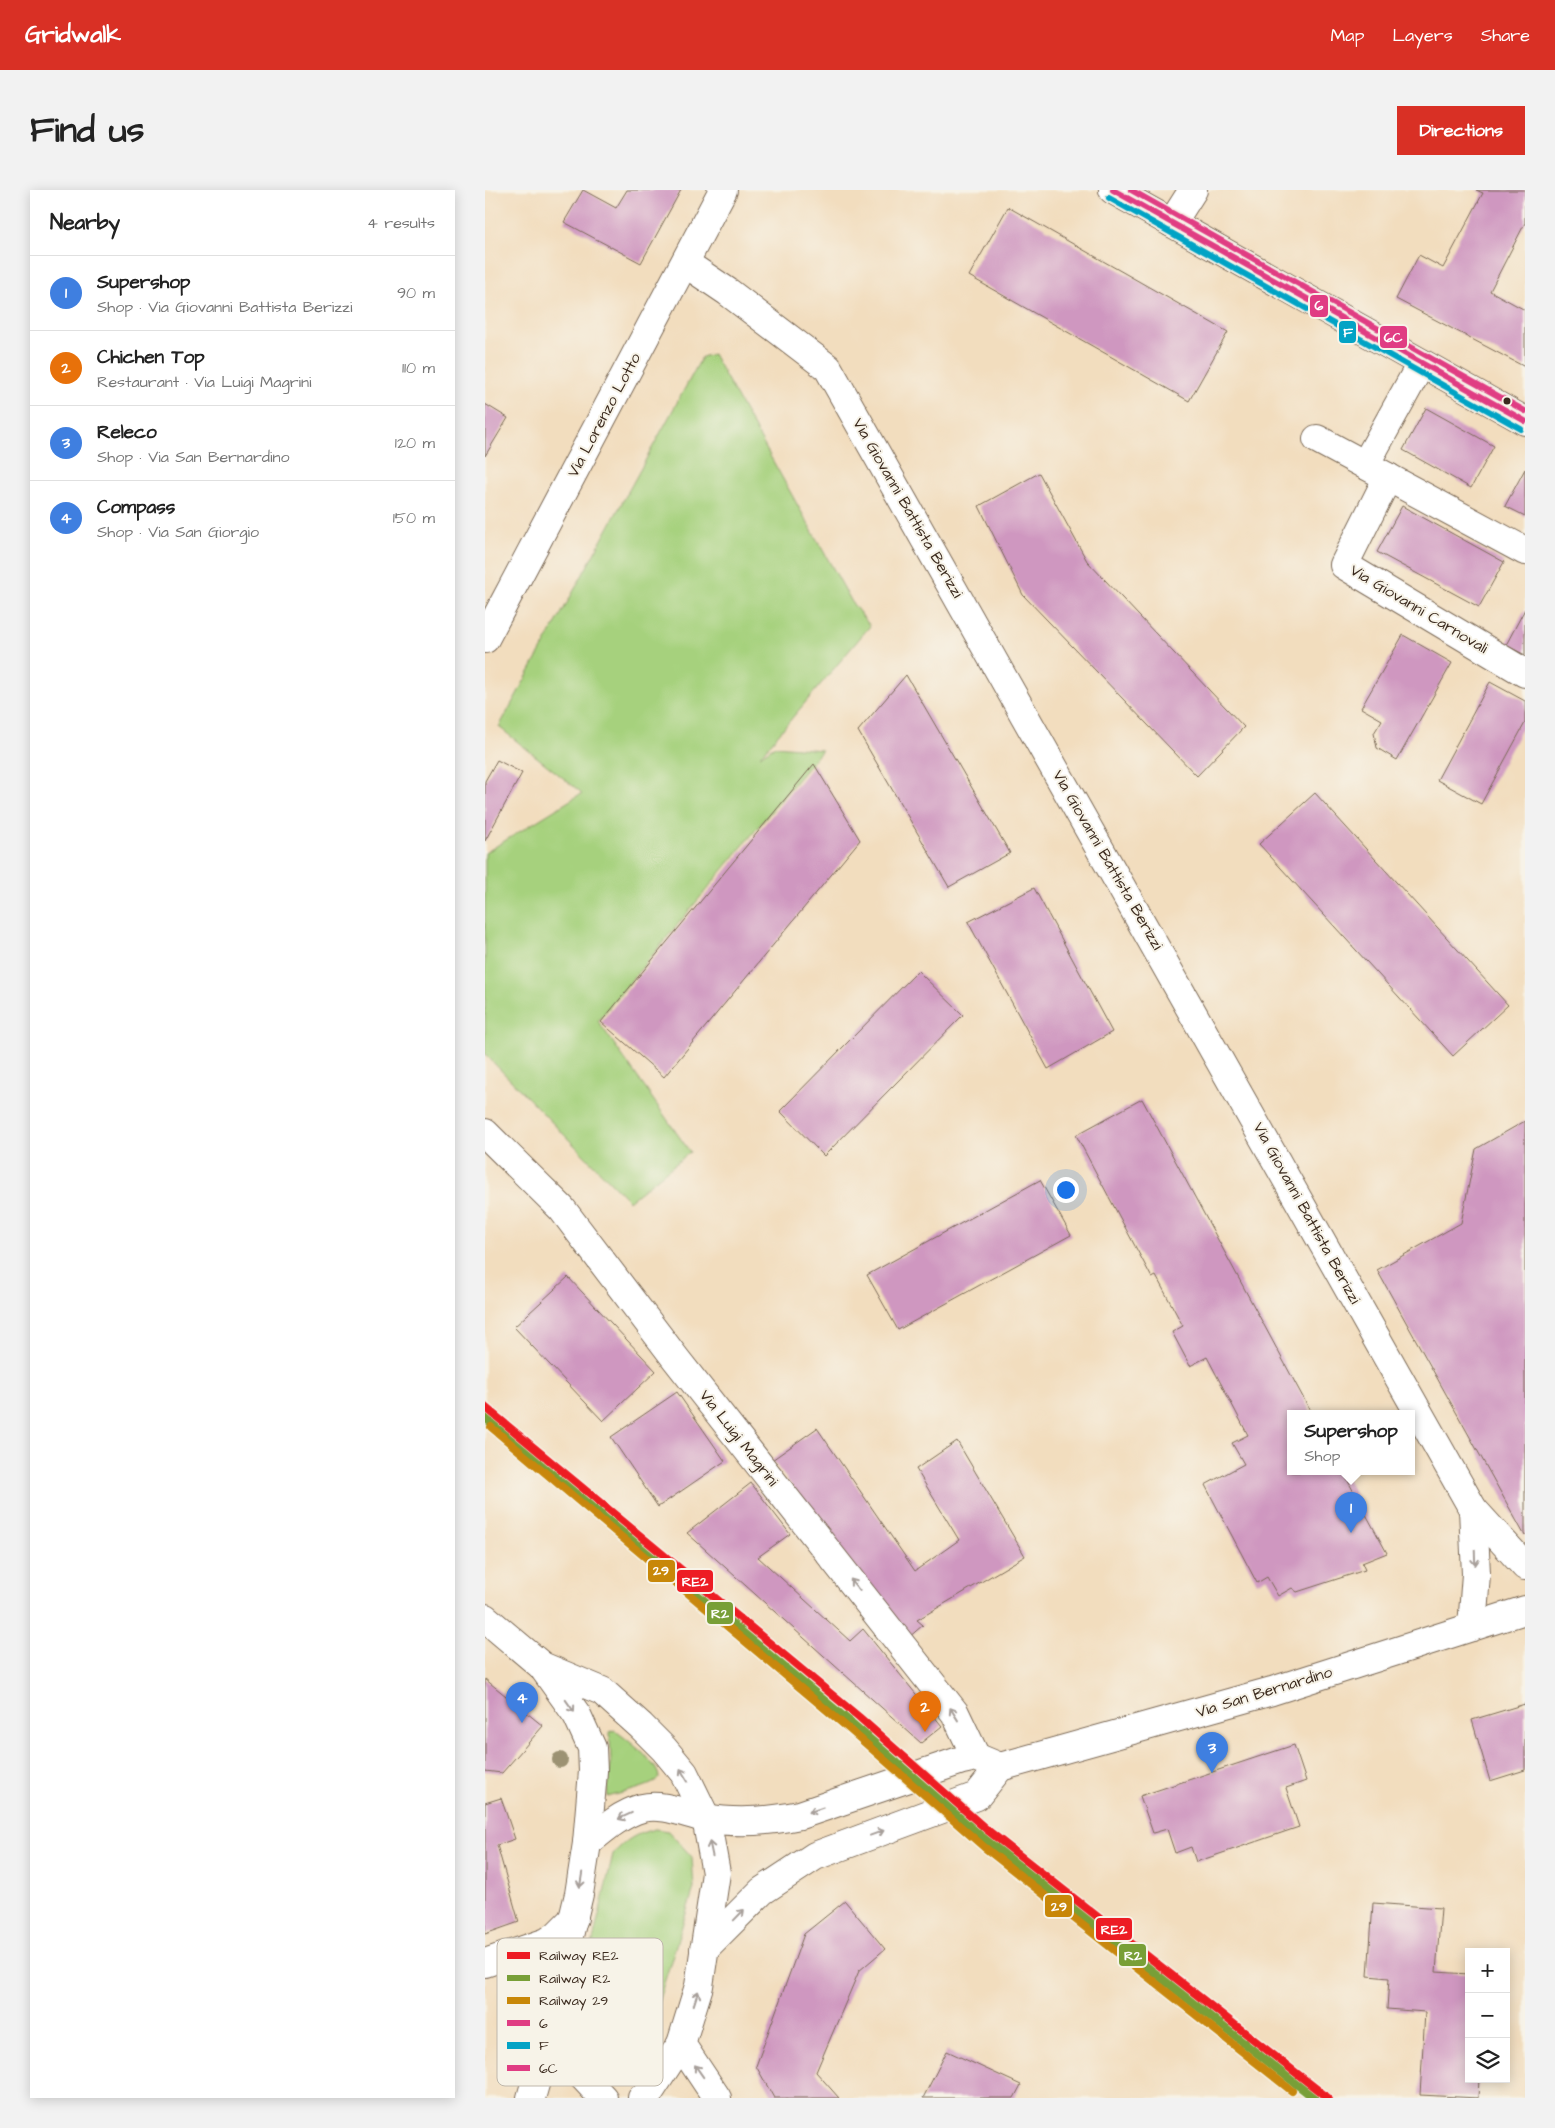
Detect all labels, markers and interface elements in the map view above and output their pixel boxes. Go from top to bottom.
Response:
text: Gridwalk [25,18,121,52]
text: Map [1330,23,1364,48]
text: Layers [1392,23,1453,48]
text: Share [1481,23,1530,48]
text: Find us [30,106,144,155]
button: Directions [1397,106,1525,155]
text: Nearby [50,208,120,237]
text: 4 results [367,212,435,234]
text: Supershop [97,269,190,296]
text: 1 [65,282,67,304]
text: 90 m [397,282,435,304]
line badge: 6 [1309,294,1329,318]
text: Shop · Via Giovanni Battista Berizzi [97,296,352,318]
text: 6 [1315,296,1324,316]
line badge: F [1338,320,1357,344]
text: F [1343,323,1353,343]
line badge: 6C [1379,325,1408,349]
text: 6C [1384,328,1402,348]
text: Chichen Top [97,344,205,371]
street label: Via Lorenzo Lotto [562,349,646,481]
text: 2 [61,357,71,379]
text: 110 m [402,357,435,379]
text: Restaurant · Via Luigi Magrini [97,371,311,393]
unlabelled marker [1502,396,1512,406]
street label: Via Giovanni Battista Berizzi [847,414,969,602]
text: Releco [97,419,157,446]
text: 3 [62,432,70,454]
text: 120 m [395,432,435,454]
text: Shop · Via San Bernardino [97,446,289,468]
text: Compass [97,494,175,521]
text: 4 [61,507,71,529]
text: 150 m [393,507,435,529]
text: Shop · Via San Giorgio [97,521,259,543]
street label: Via Giovanni Carnovali [1346,559,1493,659]
street label: Via Giovanni Battista Berizzi [1047,766,1169,954]
street label: Via Giovanni Battista Berizzi [1248,1118,1366,1308]
your location [1053,1177,1079,1203]
street label: Via Luigi Magrini [694,1385,784,1492]
popup [1287,1410,1415,1475]
text: Supershop [1304,1418,1398,1445]
text: Shop [1304,1445,1340,1467]
pin: 1 [1335,1492,1367,1533]
one-way arrow [1471,1549,1480,1565]
line badge: 29 [647,1559,676,1583]
text: 29 [652,1561,669,1581]
line badge: RE2 [676,1569,714,1593]
text: RE2 [682,1572,709,1592]
one-way arrow [849,1579,860,1592]
line badge: R2 [706,1601,734,1625]
text: R2 [711,1604,730,1624]
street label: Via San Bernardino [1193,1661,1335,1723]
pin: 4 [506,1682,538,1723]
pin: 2 [909,1691,941,1732]
one-way arrow [565,1699,575,1713]
one-way arrow [949,1707,959,1721]
pin: 3 [1196,1732,1228,1773]
one-way arrow [678,1768,688,1782]
one-way arrow [809,1806,825,1815]
one-way arrow [618,1812,633,1821]
one-way arrow [869,1828,884,1837]
one-way arrow [706,1842,716,1858]
one-way arrow [576,1872,586,1888]
line badge: 29 [1044,1894,1073,1918]
text: 29 [1050,1897,1067,1917]
one-way arrow [732,1909,744,1921]
line badge: RE2 [1095,1917,1133,1941]
text: RE2 [1101,1920,1128,1940]
legend [497,1938,663,2086]
line badge: R2 [1118,1943,1147,1967]
text: Railway RE2 [539,1946,618,1966]
text: R2 [1124,1946,1143,1966]
map controls [1465,1948,1510,2083]
button: + [1465,1948,1510,1993]
text: Railway R2 [539,1969,610,1989]
one-way arrow [691,1990,701,2006]
text: Railway 29 [539,1991,608,2011]
button: − [1465,1993,1510,2038]
text: 6 [539,2014,548,2034]
text: F [539,2036,549,2056]
button: layers [1465,2038,1510,2083]
text: 6C [539,2059,558,2079]
one-way arrow [694,2064,704,2078]

